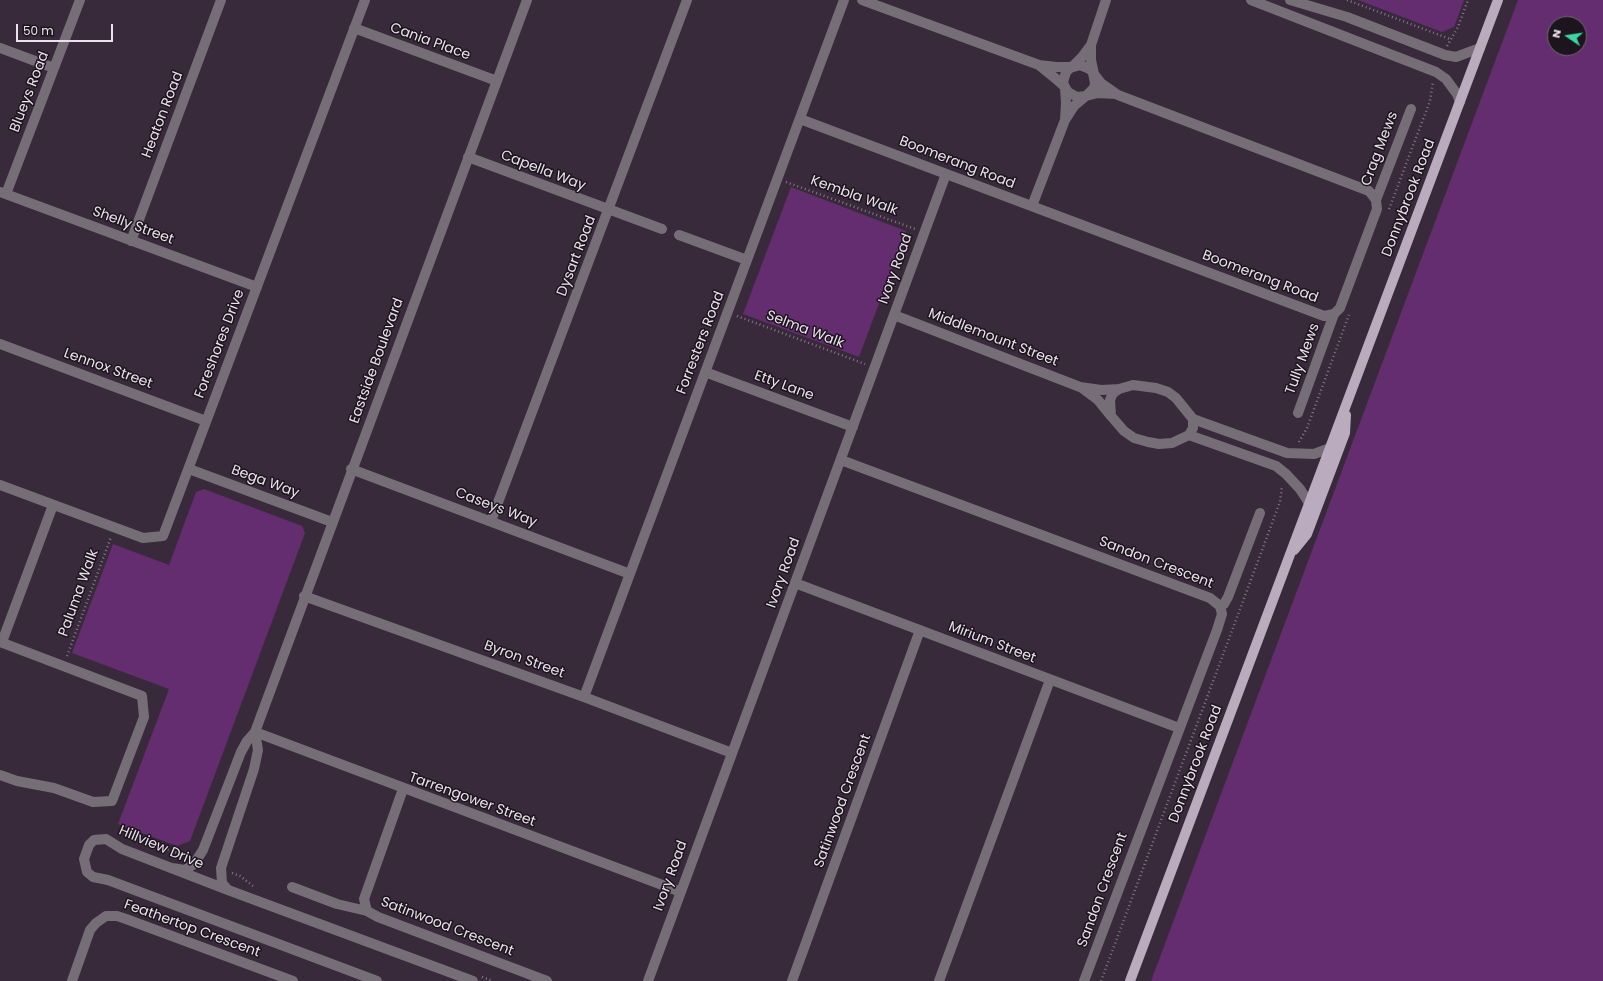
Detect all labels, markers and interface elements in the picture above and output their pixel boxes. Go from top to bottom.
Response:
scale bar [18,16,115,42]
north arrow [1547,16,1587,56]
street label: Cania Place [388,20,472,64]
text: 50 m [23,22,54,39]
text: N [1548,28,1565,39]
street label: Blueys Road [7,49,53,135]
street label: Heaton Road [139,70,187,160]
street label: Crag Mews [1358,109,1402,189]
street label: Boomerang Road [897,133,1017,193]
street label: Donnybrook Road [1379,137,1439,259]
street label: Capella Way [498,147,588,195]
street label: Kembla Walk [808,172,900,220]
street label: Shelly Street [90,204,176,248]
street label: Dysart Road [554,213,600,299]
street label: Ivory Road [876,232,916,306]
street label: Boomerang Road [1200,247,1320,307]
street label: Foreshores Drive [192,287,248,401]
street label: Forresters Road [674,289,728,397]
street label: Eastside Boulevard [346,296,408,426]
street label: Middlemount Street [926,305,1060,371]
street label: Selma Walk [764,308,846,352]
street label: Tully Mews [1282,321,1324,397]
street label: Lennox Street [61,345,155,393]
street label: Etty Lane [752,367,816,405]
street label: Bega Way [229,462,301,502]
street label: Caseys Way [453,485,539,531]
street label: Sandon Crescent [1097,533,1215,593]
street label: Ivory Road [764,536,804,610]
street label: Paluma Walk [55,547,103,639]
street label: Mirium Street [946,619,1038,667]
street label: Byron Street [482,638,566,682]
street label: Donnybrook Road [1166,703,1226,825]
street label: Satinwood Crescent [811,732,875,870]
street label: Tarrengower Street [406,769,538,831]
street label: Hillview Drive [116,823,206,873]
street label: Sandon Crescent [1074,830,1132,950]
street label: Ivory Road [651,839,691,913]
street label: Satinwood Crescent [378,894,516,960]
street label: Feathertop Crescent [122,897,262,961]

